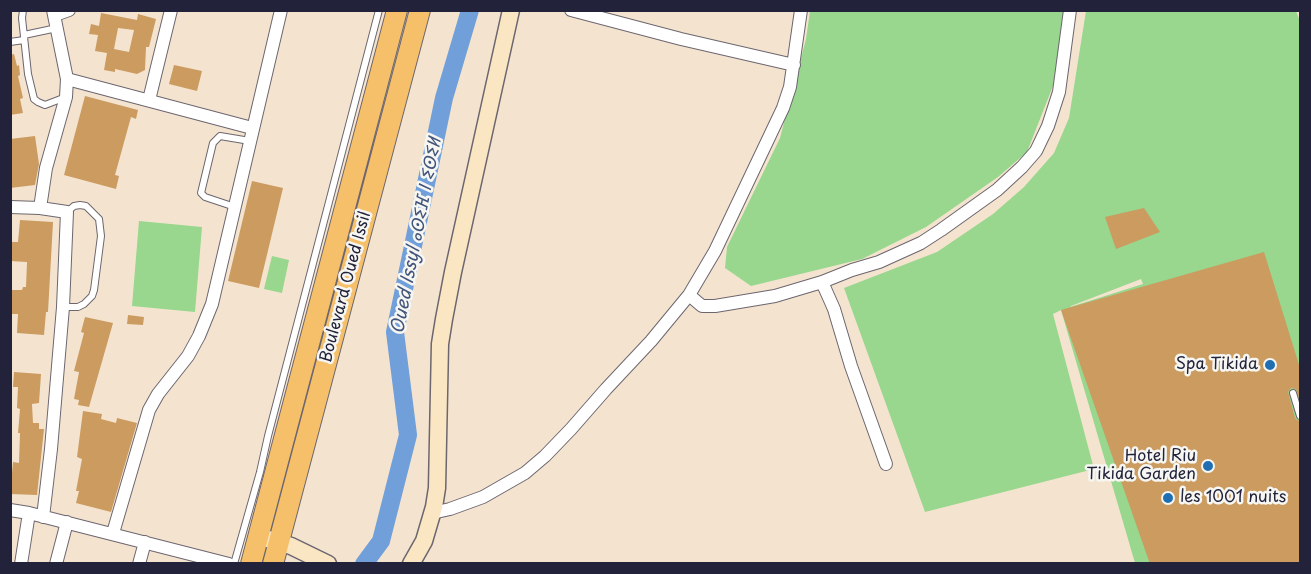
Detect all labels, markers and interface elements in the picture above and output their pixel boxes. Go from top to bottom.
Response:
water label: Oued Issyl ⴰⵙⵉⴼ ⵏ ⵉⵙⵉⵍ [387,136,447,336]
street label: Boulevard Oued Issil [317,209,375,365]
place label: Spa Tikida [1176,355,1258,375]
marker: Spa Tikida [1263,358,1277,372]
place label: Hotel Riu Tikida Garden [1087,447,1196,485]
marker: Hotel Riu Tikida Garden [1201,459,1215,473]
place label: les 1001 nuits [1180,488,1286,508]
marker: les 1001 nuits [1161,491,1175,505]

